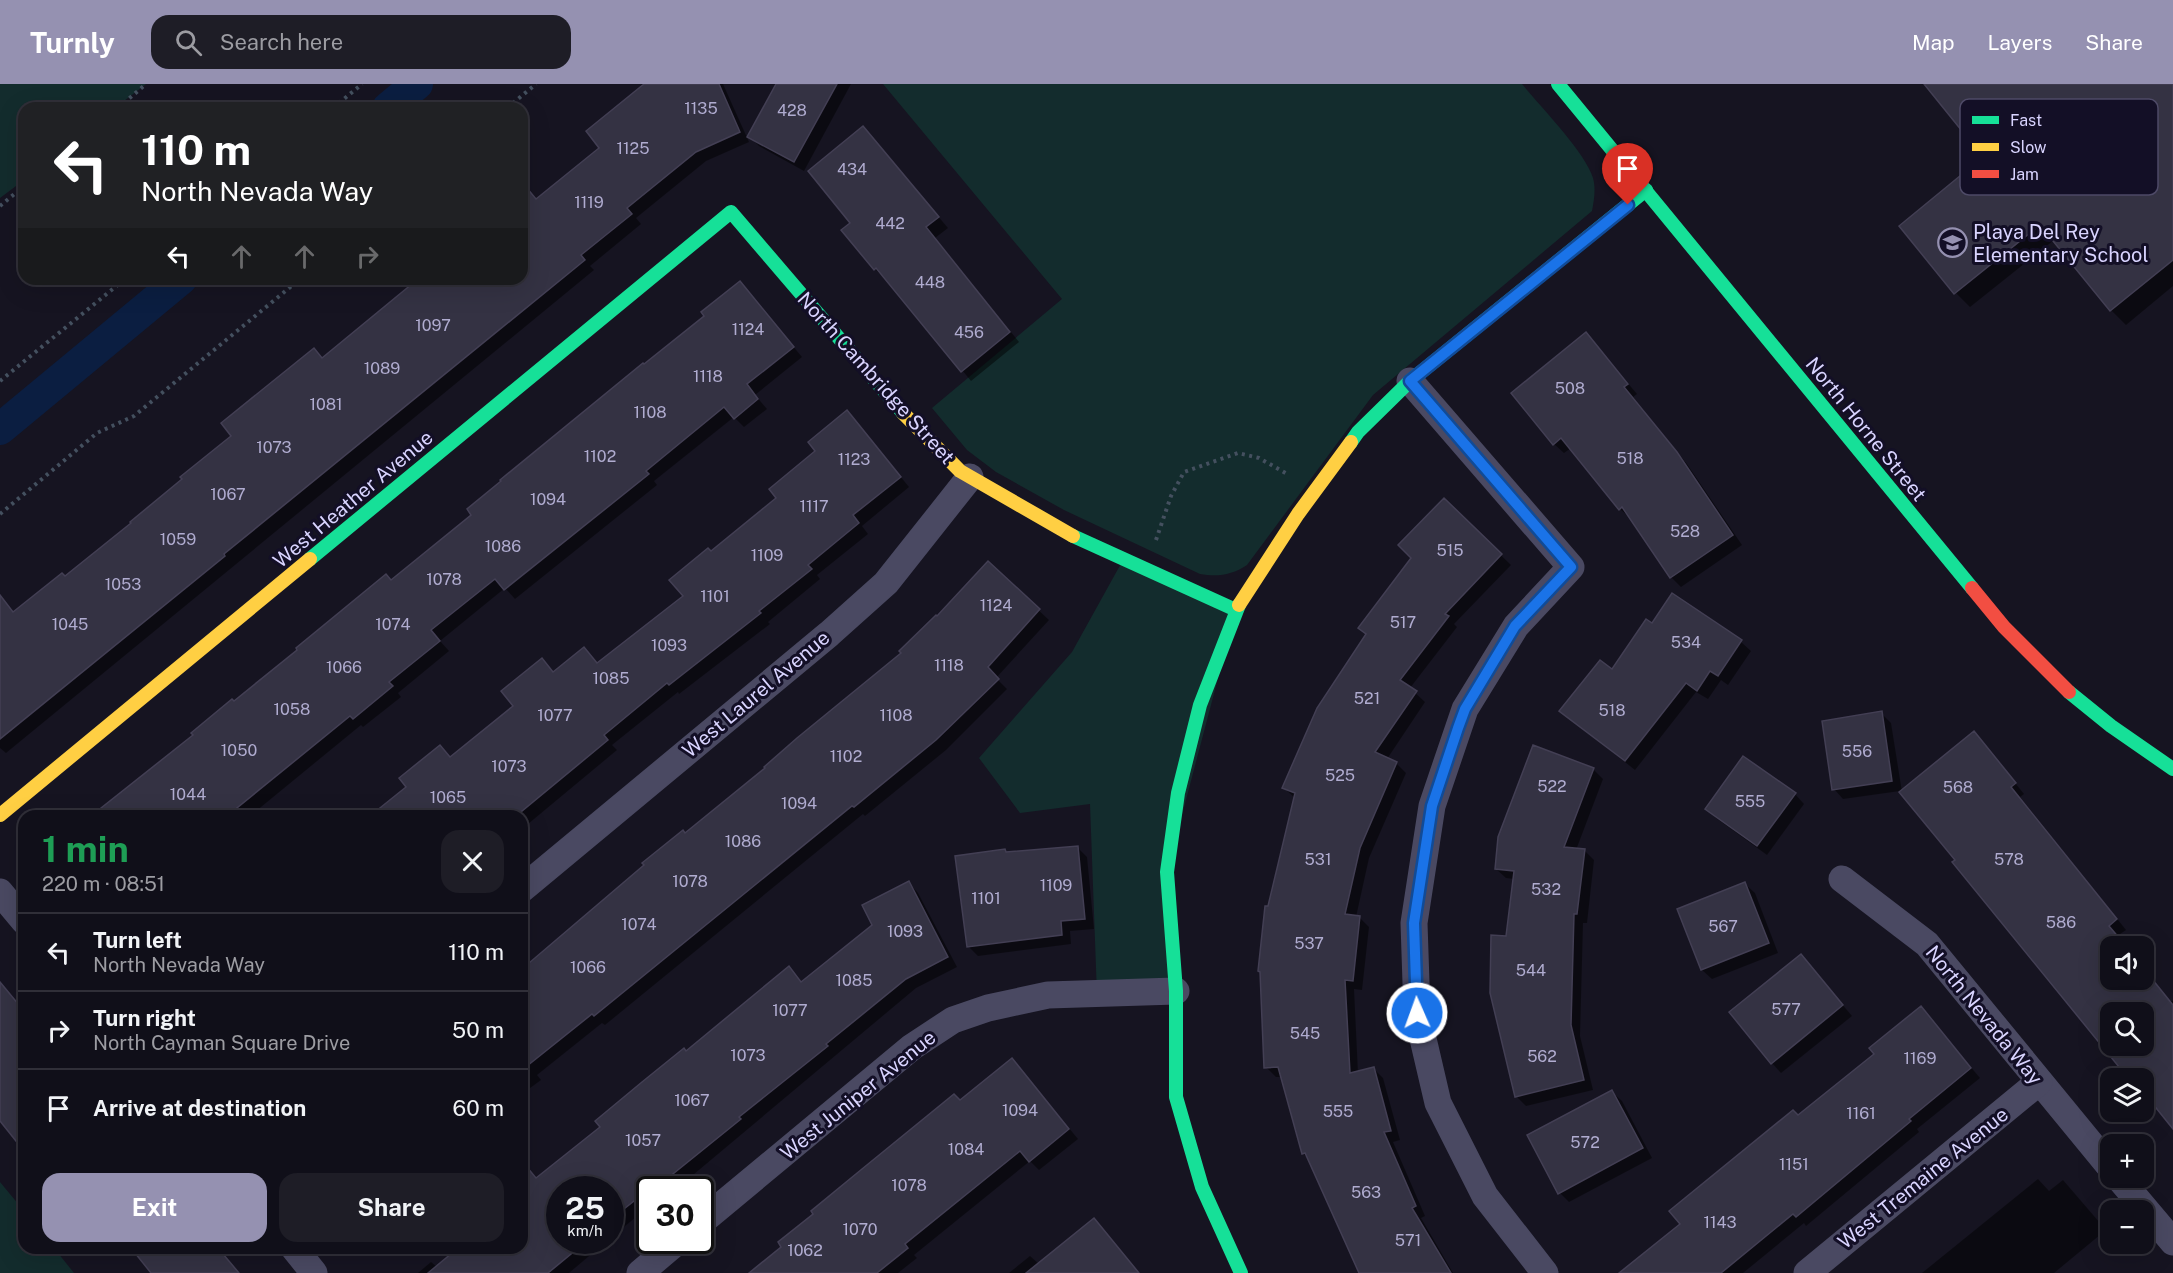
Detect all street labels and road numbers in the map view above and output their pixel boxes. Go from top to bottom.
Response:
street label: North Cambridge Street [792,287,960,469]
street label: North Horne Street [1801,352,1931,506]
street label: West Heather Avenue [268,425,438,573]
street label: West Laurel Avenue [678,625,834,763]
street label: North Nevada Way [1921,941,2048,1090]
street label: West Juniper Avenue [776,1025,940,1165]
street label: West Tremaine Avenue [1833,1102,2013,1254]

